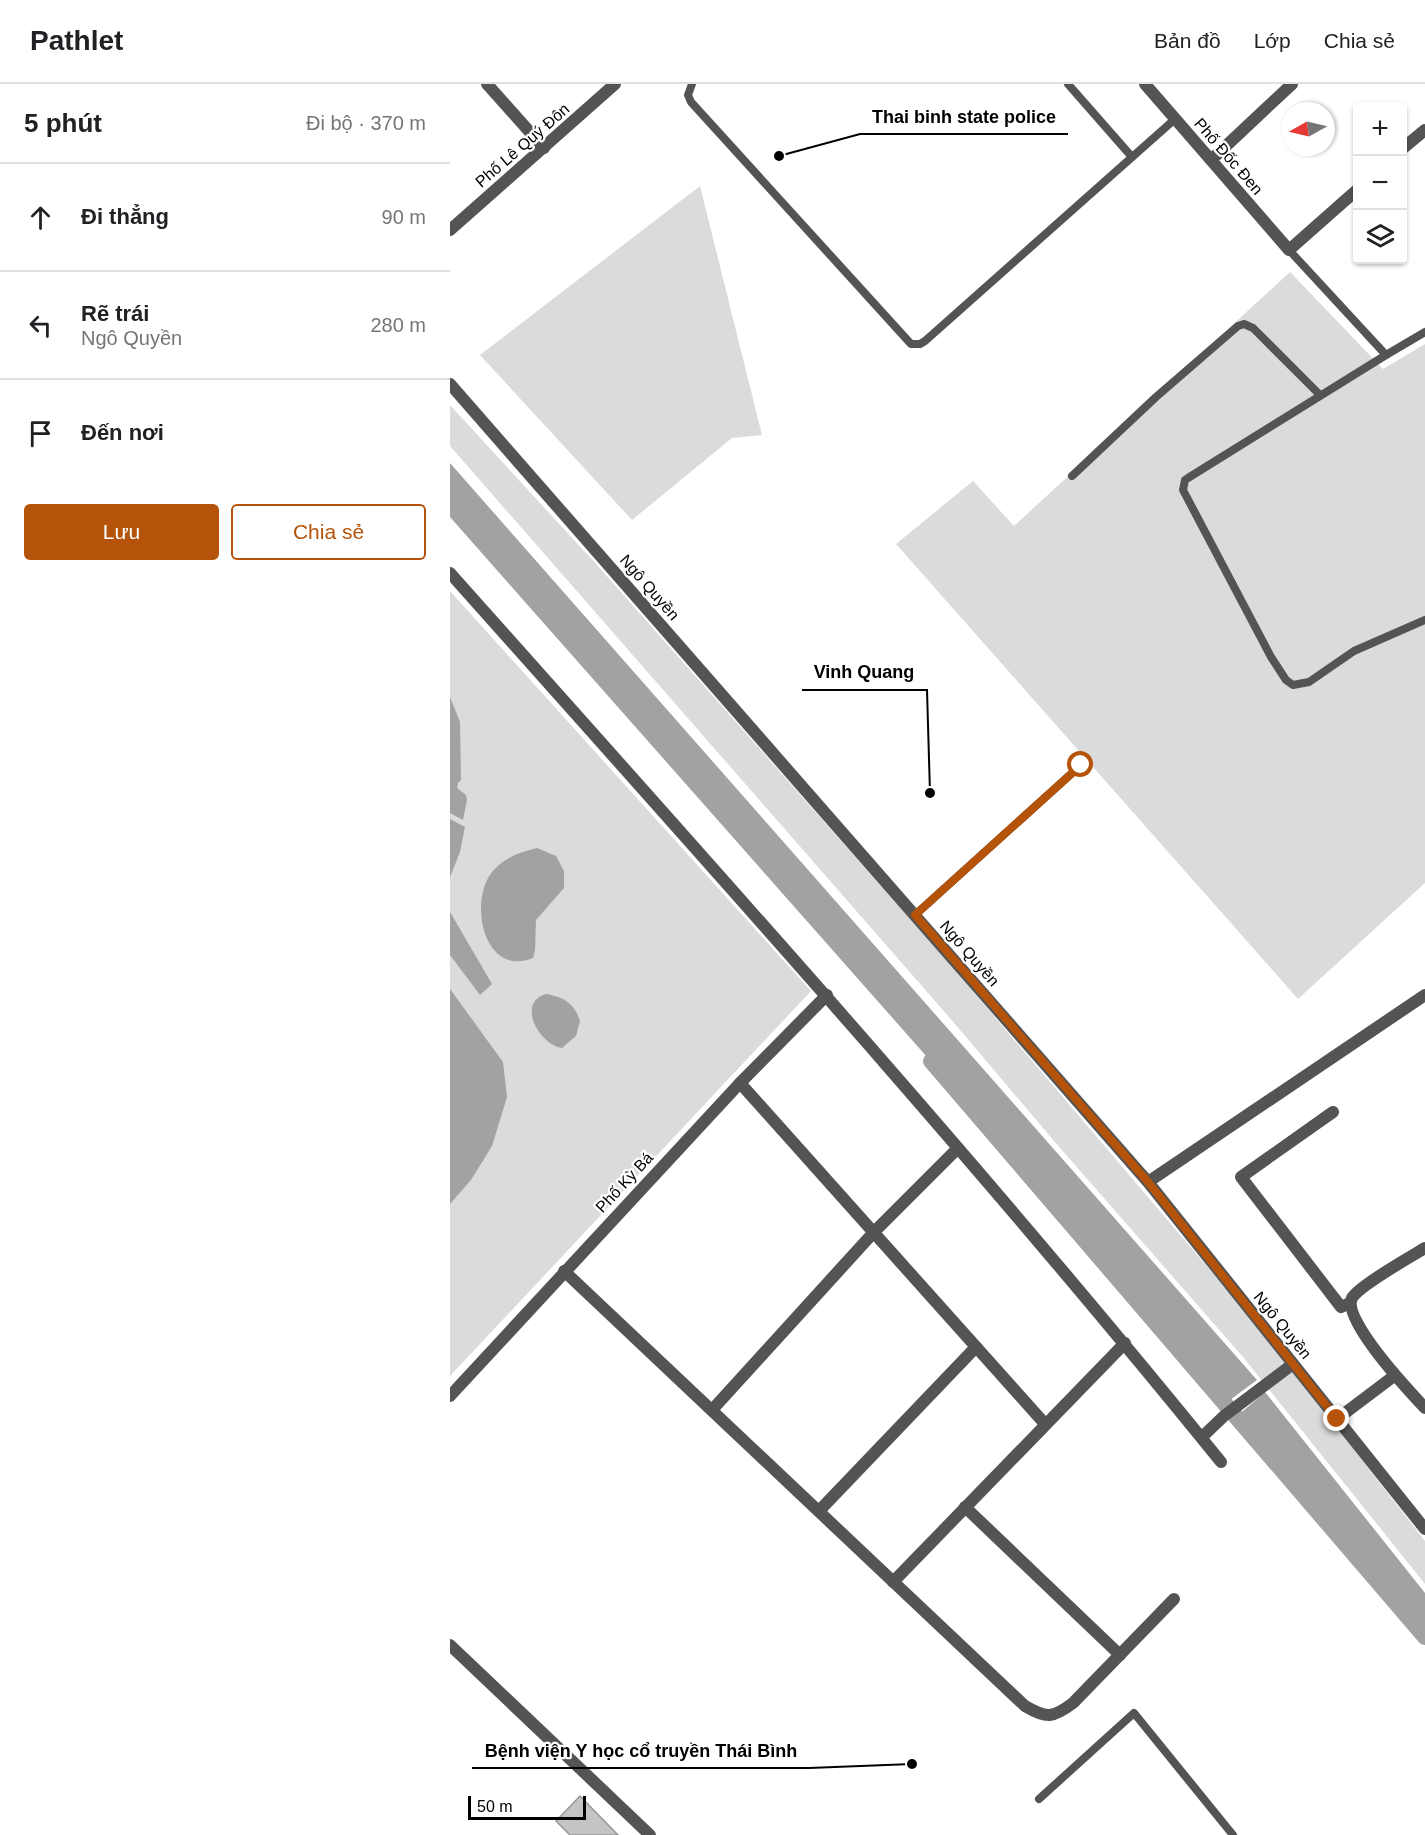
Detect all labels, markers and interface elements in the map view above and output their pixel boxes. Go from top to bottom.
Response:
text: Pathlet [30,25,123,56]
text: Bản đồ [1154,29,1221,52]
text: Lớp [1254,29,1291,52]
text: Chia sẻ [1324,29,1395,52]
callout: Thai binh state police [860,98,1068,134]
street label: Phố Lê Quý Đôn [472,100,573,191]
north arrow [1281,102,1335,156]
map controls [1353,102,1407,264]
button: + [1353,102,1407,156]
text: Thai binh state police [872,107,1056,127]
text: 5 phút [24,108,102,138]
text: Đi bộ · 370 m [306,112,426,134]
street label: Phố Đốc Đen [1191,115,1266,198]
button: − [1353,156,1407,210]
icon: ahead [24,201,57,234]
text: Đi thẳng [81,204,169,229]
text: 90 m [382,206,426,228]
button: layers [1353,210,1407,264]
text: Rẽ trái [81,301,149,326]
icon: left [24,309,57,342]
text: 280 m [370,314,426,336]
text: Ngô Quyền [81,327,182,349]
icon: arrive [24,417,57,450]
text: Đến nơi [81,420,164,445]
button: Lưu [24,504,219,560]
button: Chia sẻ [231,504,426,560]
street label: Ngô Quyền [617,551,683,623]
callout: Vinh Quang [802,654,927,690]
text: Vinh Quang [814,662,914,682]
route start [1067,751,1093,777]
street label: Ngô Quyền [937,917,1003,989]
street label: Phố Kỳ Bá [592,1149,656,1216]
street label: Ngô Quyền [1251,1289,1315,1362]
route end [1323,1405,1349,1431]
callout: Bệnh viện Y học cổ truyền Thái Bình [472,1732,809,1768]
text: Bệnh viện Y học cổ truyền Thái Bình [485,1741,797,1761]
scale bar [468,1793,586,1820]
text: 50 m [477,1798,513,1815]

